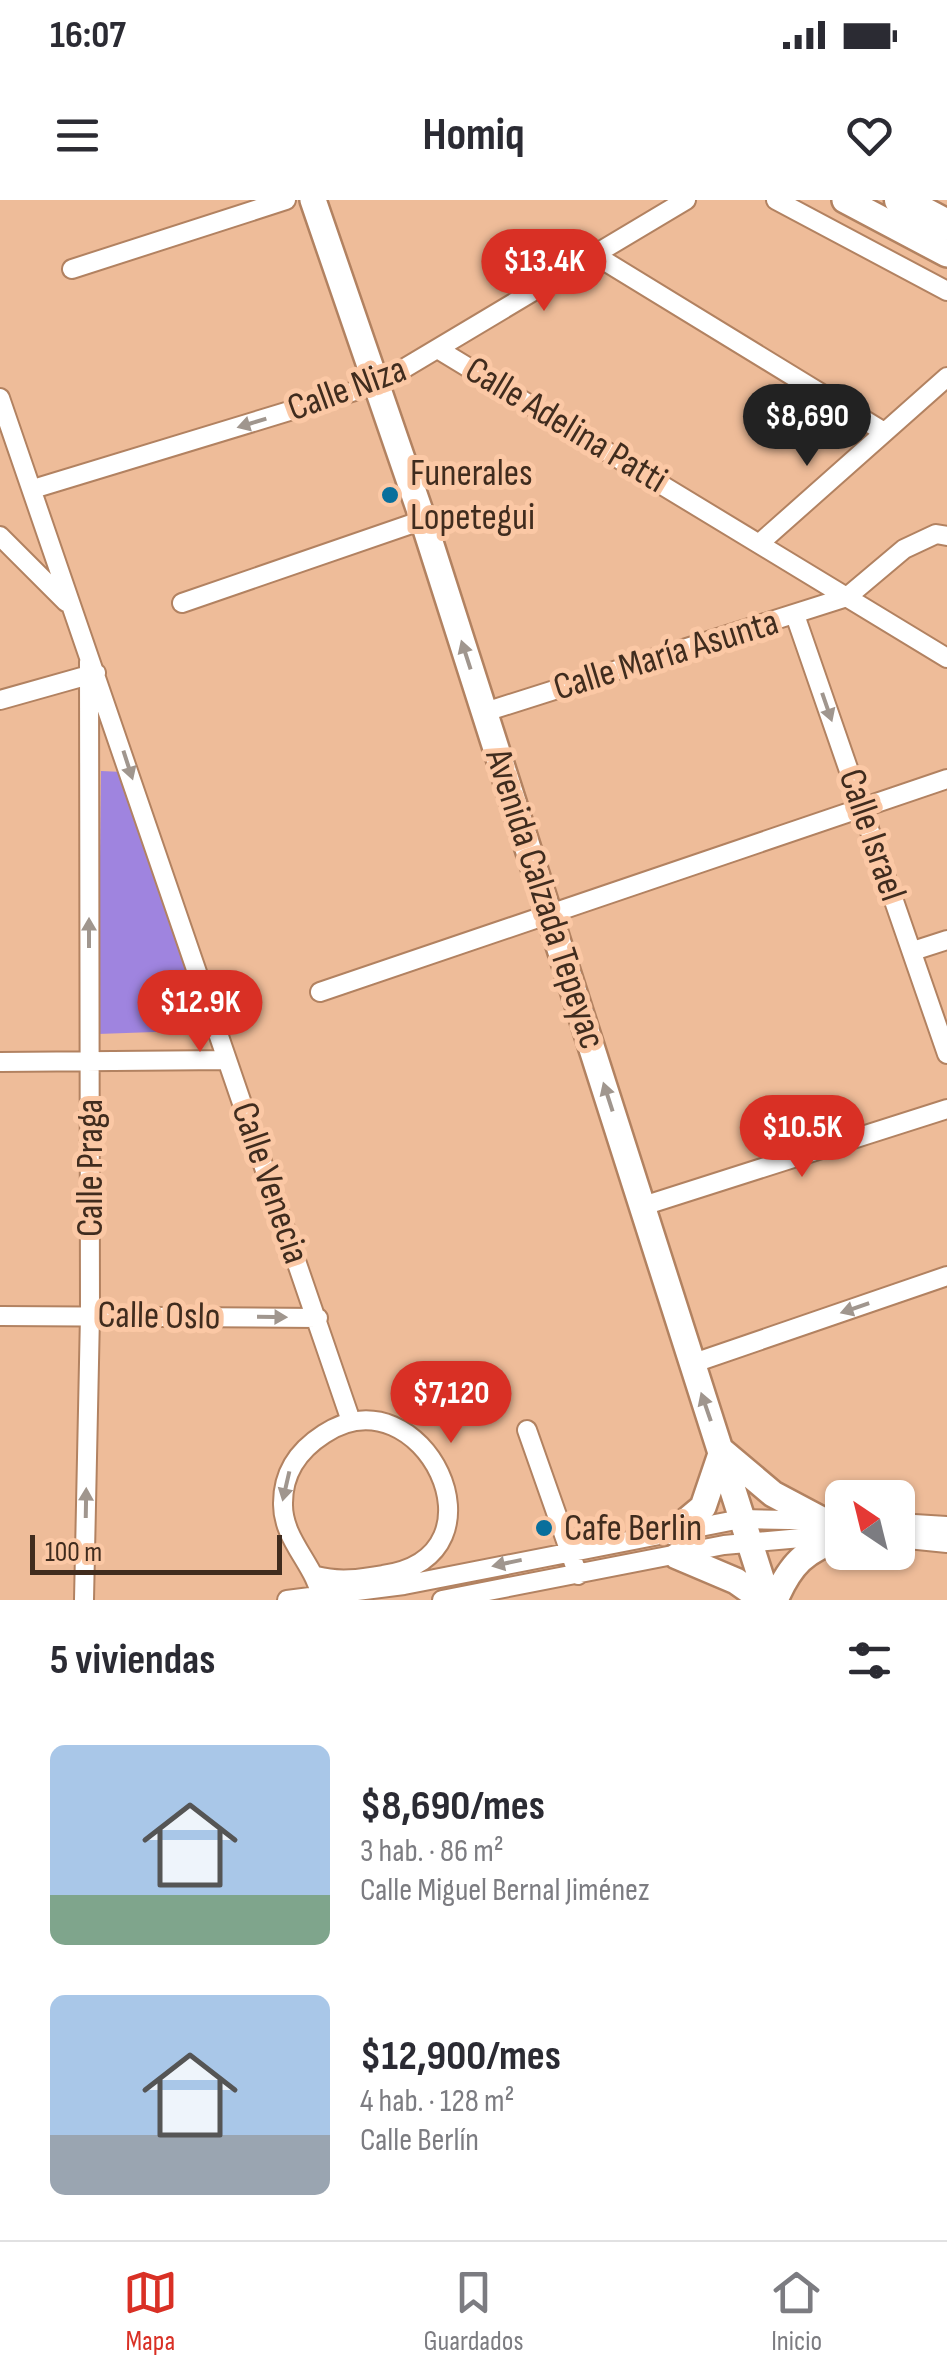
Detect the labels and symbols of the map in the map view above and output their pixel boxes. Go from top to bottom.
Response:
pin: $13.4K [463,229,625,314]
street label: Calle Niza [282,347,412,431]
street label: Calle Adelina Patti [457,347,675,503]
pin: $8,690 [726,384,888,469]
one-way arrow [236,416,266,431]
place label: Funerales Lopetegui [410,451,535,540]
marker: Funerales Lopetegui [379,484,401,506]
street label: Calle María Asunta [548,600,784,710]
one-way arrow [458,639,473,669]
one-way arrow [821,693,836,723]
street label: Avenida Calzada Tepeyac [475,743,615,1055]
one-way arrow [121,750,136,780]
street label: Calle Israel [829,763,915,907]
one-way arrow [81,916,97,948]
pin: $12.9K [119,970,281,1055]
one-way arrow [600,1082,615,1112]
pin: $10.5K [721,1095,883,1180]
street label: Calle Venecia [221,1096,319,1270]
street label: Calle Praga [68,1099,113,1237]
street label: Calle Oslo [97,1292,221,1340]
one-way arrow [839,1301,869,1316]
one-way arrow [257,1310,289,1326]
pin: $7,120 [370,1361,532,1446]
one-way arrow [698,1392,713,1422]
one-way arrow [278,1471,294,1502]
north arrow [825,1480,915,1570]
one-way arrow [78,1486,94,1518]
place label: Cafe Berlin [564,1506,702,1551]
marker: Cafe Berlin [533,1517,555,1539]
scale bar [30,1530,282,1574]
one-way arrow [492,1556,523,1572]

